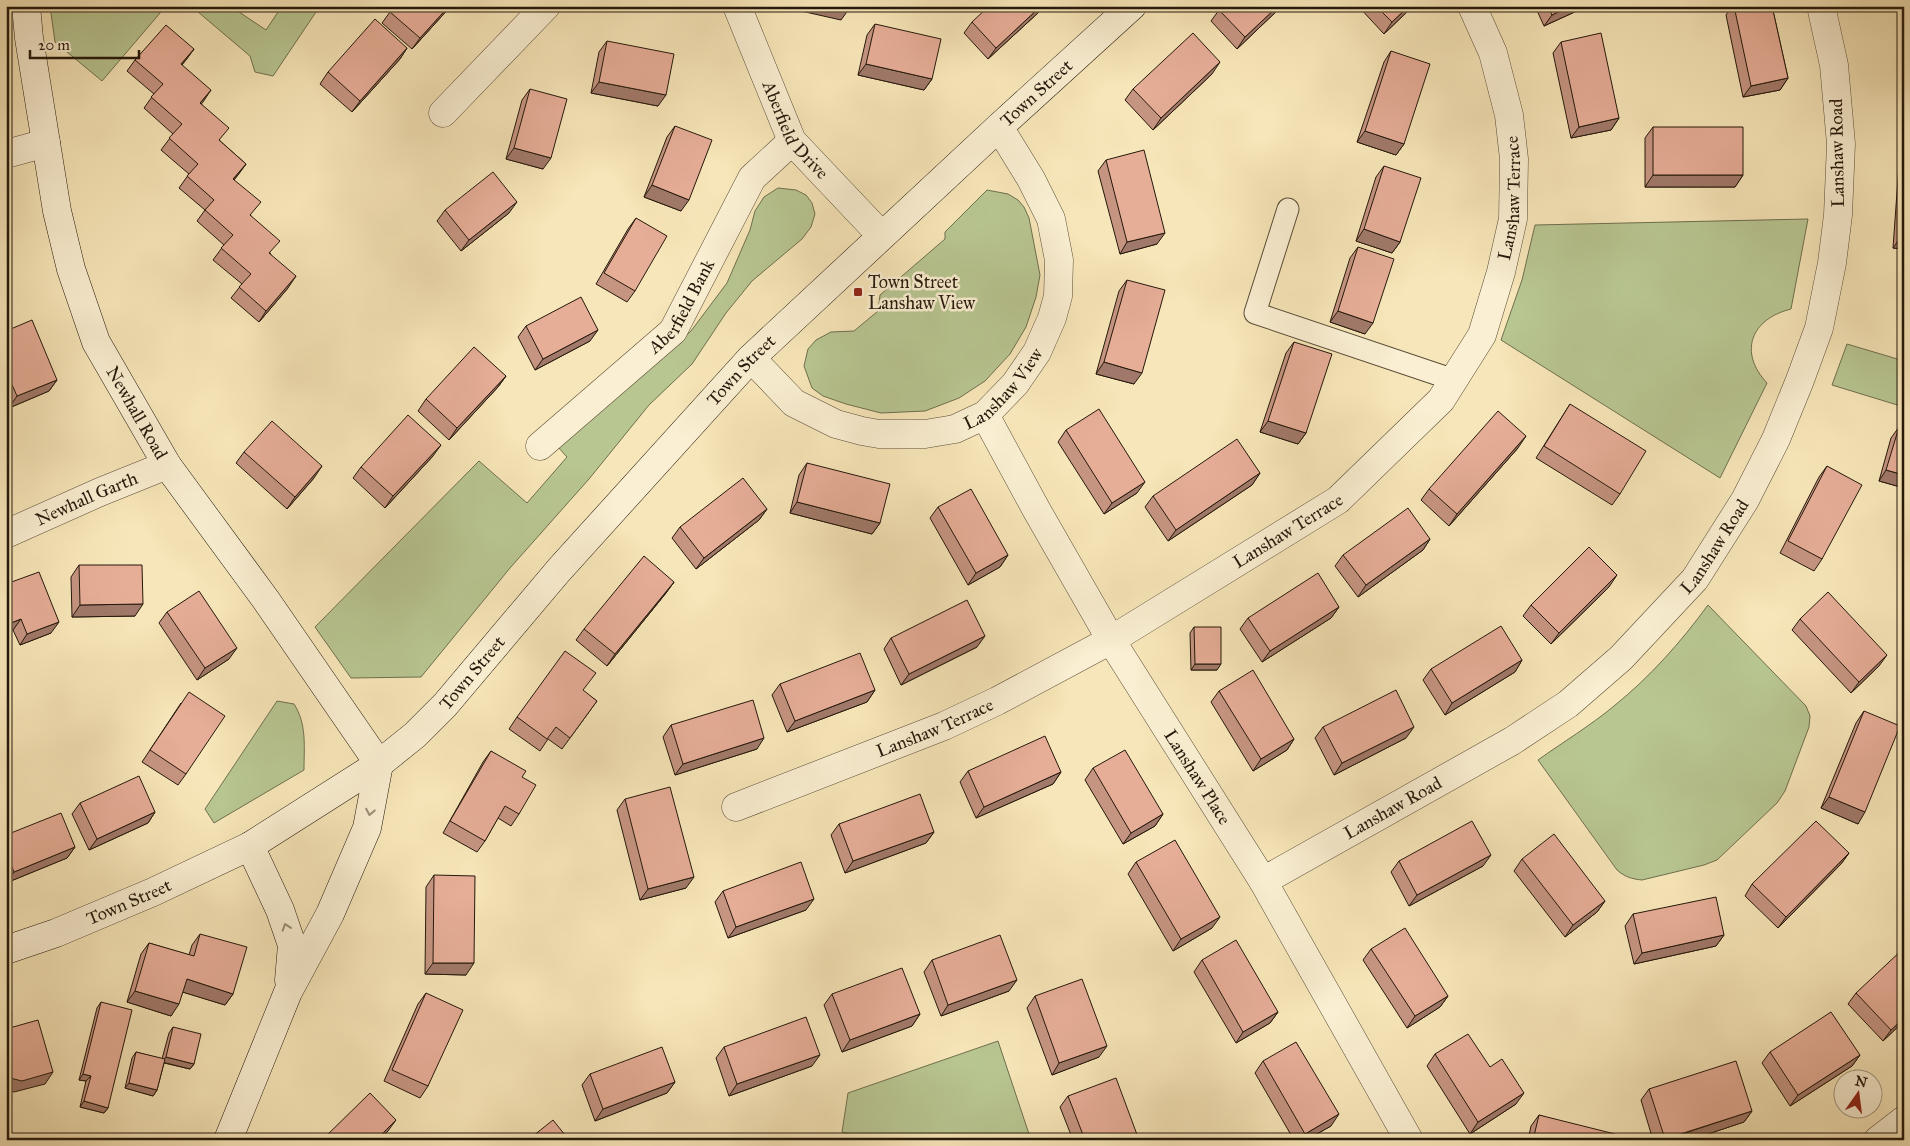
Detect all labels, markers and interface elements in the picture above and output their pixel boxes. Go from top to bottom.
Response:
scale bar [30,28,139,60]
text: 20 m [38,36,70,54]
street label: Town Street [996,54,1077,132]
street label: Aberfield Drive [757,77,833,184]
street label: Lanshaw Road [1825,98,1849,208]
street label: Lanshaw Terrace [1493,135,1525,262]
street label: Aberfield Bank [643,255,719,359]
place label: Town Street Lanshaw View [868,271,975,314]
marker: Town Street Lanshaw View [852,286,864,298]
street label: Town Street [702,329,780,410]
street label: Lanshaw View [960,343,1048,434]
street label: Newhall Road [101,362,172,463]
street label: Newhall Garth [32,467,141,530]
street label: Lanshaw Terrace [1229,489,1347,573]
street label: Lanshaw Road [1676,495,1754,599]
street label: Town Street [435,631,510,714]
street label: Lanshaw Terrace [873,693,997,762]
street label: Lanshaw Place [1159,725,1236,829]
street label: Lanshaw Road [1340,772,1446,844]
one-way arrow [366,808,376,816]
street label: Town Street [83,874,175,930]
one-way arrow [282,923,292,932]
north arrow [1832,1068,1882,1118]
text: N [1853,1072,1869,1092]

